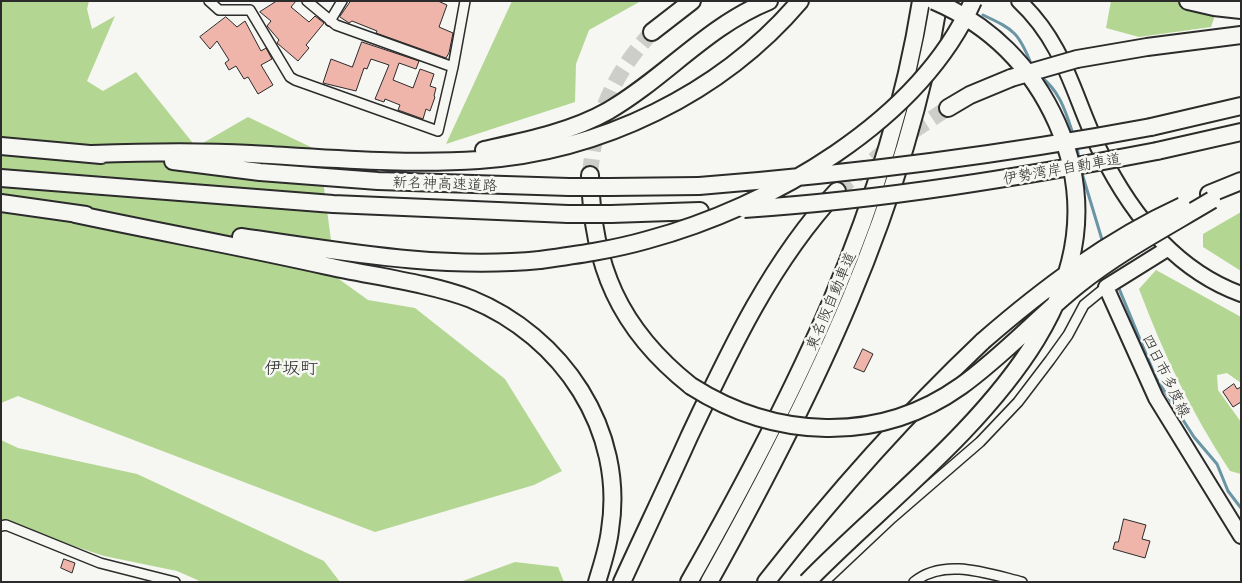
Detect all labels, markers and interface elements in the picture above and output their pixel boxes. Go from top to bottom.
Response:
street label: 伊勢湾岸自動車道 [1001,150,1123,188]
street label: 新名神高速道路 [392,173,498,195]
street label: 東名阪自動車道 [802,249,860,353]
street label: 四日市多度線 [1138,332,1194,420]
district label: 伊坂町 [264,357,318,379]

